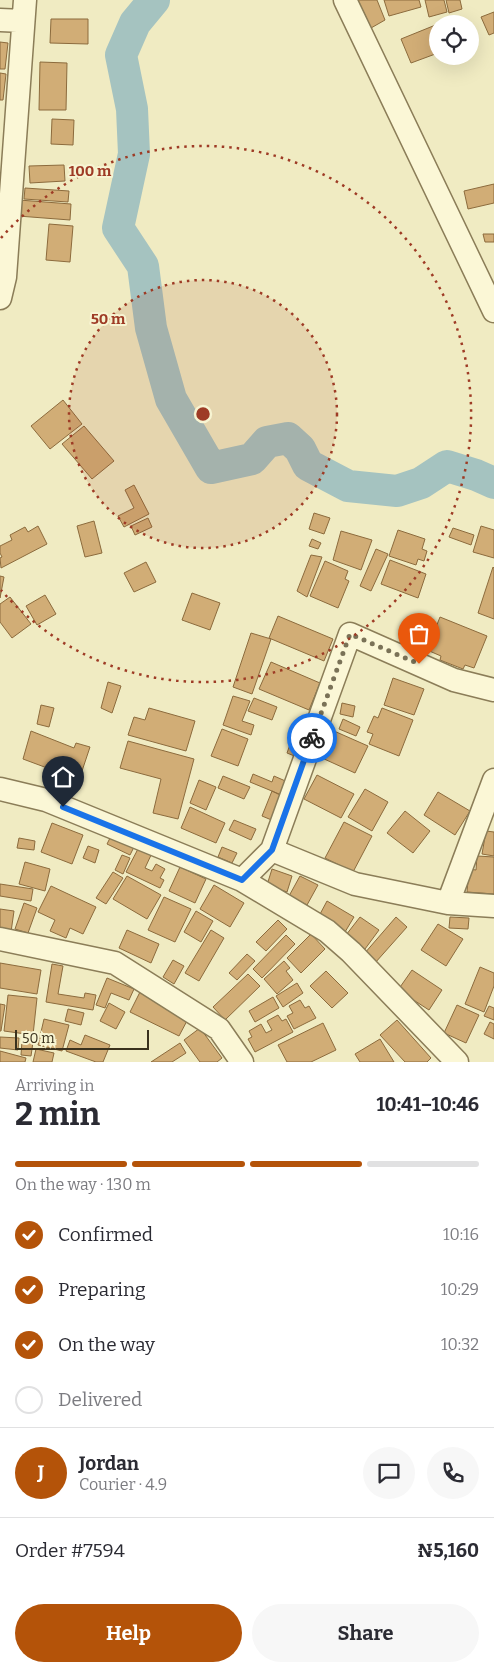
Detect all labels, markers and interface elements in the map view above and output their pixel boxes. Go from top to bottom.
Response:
map controls [429,15,479,65]
button: locate [429,15,479,65]
text: 100 m [69,162,112,180]
text: 50 m [91,310,126,328]
centre of rings [194,405,212,423]
pin [398,613,440,664]
icon: bag [405,620,433,648]
courier [287,713,337,763]
icon: bike [298,724,326,752]
pin [42,756,84,807]
icon: home [49,763,77,791]
scale bar [15,1027,149,1050]
text: 50 m [22,1030,55,1047]
text: Arriving in [15,1076,94,1095]
text: 10:41–10:46 [376,1093,479,1116]
text: 2 min [15,1095,100,1133]
text: On the way · 130 m [15,1175,151,1194]
icon: check [15,1221,43,1249]
text: Confirmed [58,1223,153,1246]
text: 10:16 [443,1225,479,1244]
icon: check [15,1276,43,1304]
text: Preparing [58,1278,146,1301]
text: 10:29 [441,1280,479,1299]
icon: check [15,1331,43,1359]
text: On the way [58,1333,155,1356]
text: 10:32 [441,1335,479,1354]
text: Delivered [58,1388,142,1411]
button: chat [363,1447,415,1499]
button: phone [427,1447,479,1499]
text: Jordan [79,1452,139,1475]
text: J [38,1461,44,1484]
text: Courier · 4.9 [79,1475,167,1494]
text: Order #7594 [15,1539,125,1562]
text: ₦5,160 [417,1539,479,1562]
button: Help [15,1604,242,1662]
button: Share [252,1604,479,1662]

